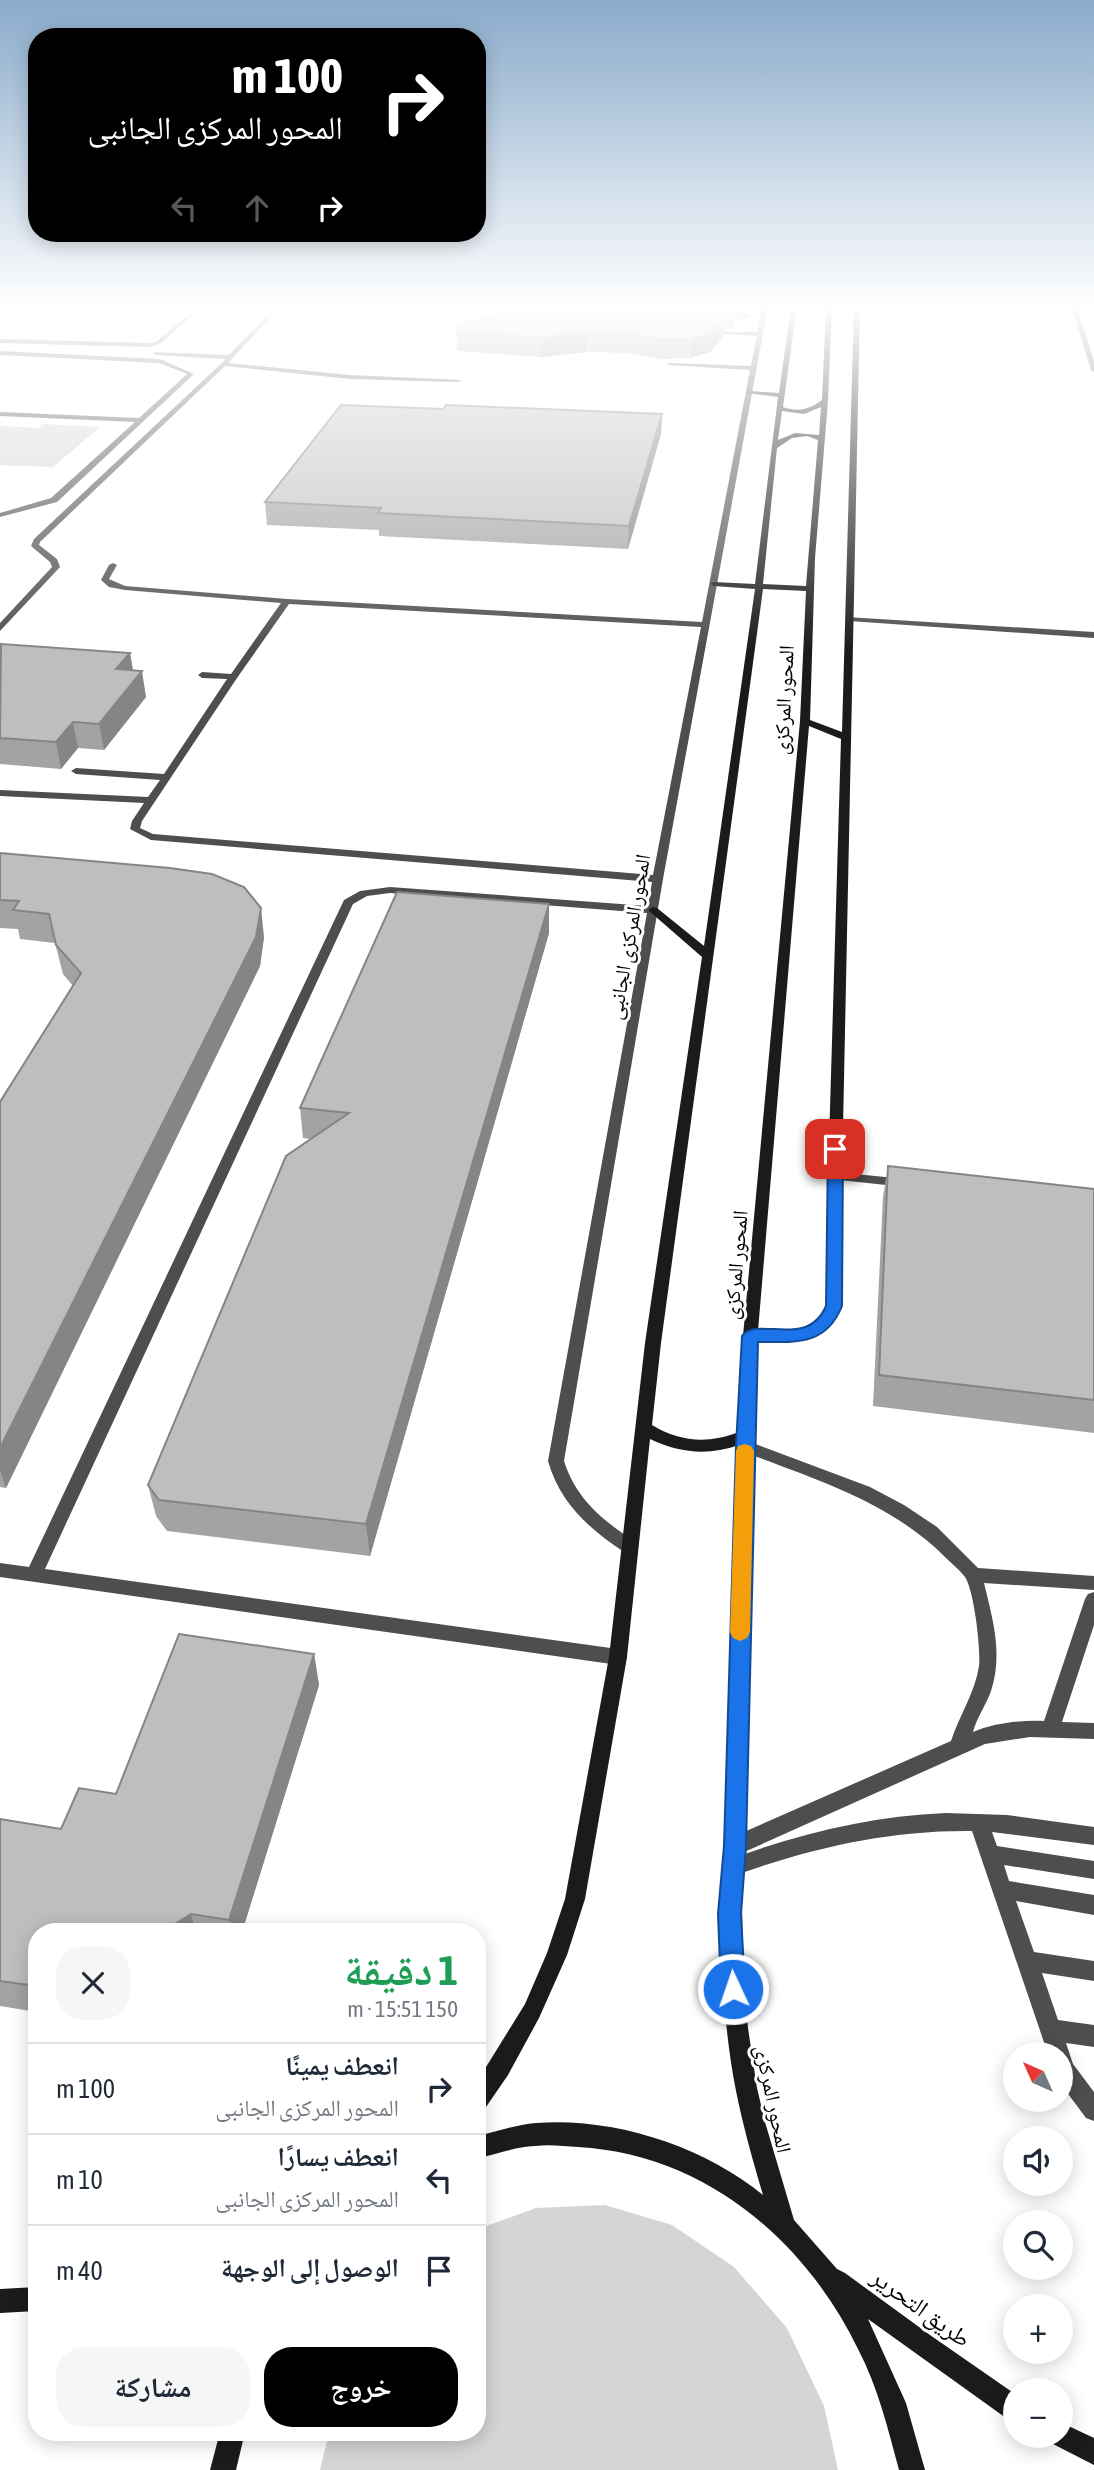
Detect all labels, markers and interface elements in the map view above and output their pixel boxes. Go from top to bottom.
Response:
text: 100 m [232,47,343,103]
icon: right [367,56,458,147]
text: المحور المركزى الجانبى [88,109,343,146]
icon: left [165,189,203,227]
icon: ahead [238,189,276,227]
icon: right [311,189,349,227]
street label: المحور المركزى [768,645,799,755]
street label: المحور المركزى الجانبى [602,852,656,1022]
pin [805,1119,865,1179]
icon: arrive [816,1130,854,1168]
street label: المحور المركزى [718,1209,753,1321]
button: close [56,1946,130,2020]
text: 1 دقيقة [344,1946,458,1994]
position arrow [696,1952,770,2026]
text: 150 m · 15:51 [347,1996,458,2022]
north arrow [1003,2042,1073,2112]
map controls [1003,2042,1073,2448]
street label: المحور المركزى [750,2043,797,2155]
text: انعطف يمينًا [285,2051,399,2081]
icon: right [420,2070,458,2108]
text: 100 m [56,2074,115,2104]
text: المحور المركزى الجانبى [215,2095,399,2121]
button: sound [1003,2126,1073,2196]
text: انعطف يسارًا [278,2142,399,2172]
icon: left [420,2161,458,2199]
text: 10 m [56,2165,103,2195]
text: المحور المركزى الجانبى [215,2186,399,2212]
button: search [1003,2210,1073,2280]
icon: arrive [420,2252,458,2290]
text: الوصول إلى الوجهة [221,2253,399,2283]
text: 40 m [56,2256,103,2286]
street label: طريق التحرير [865,2262,976,2353]
button: + [1003,2294,1073,2364]
button: مشاركة [56,2347,250,2427]
button: خروج [264,2347,458,2427]
button: − [1003,2378,1073,2448]

